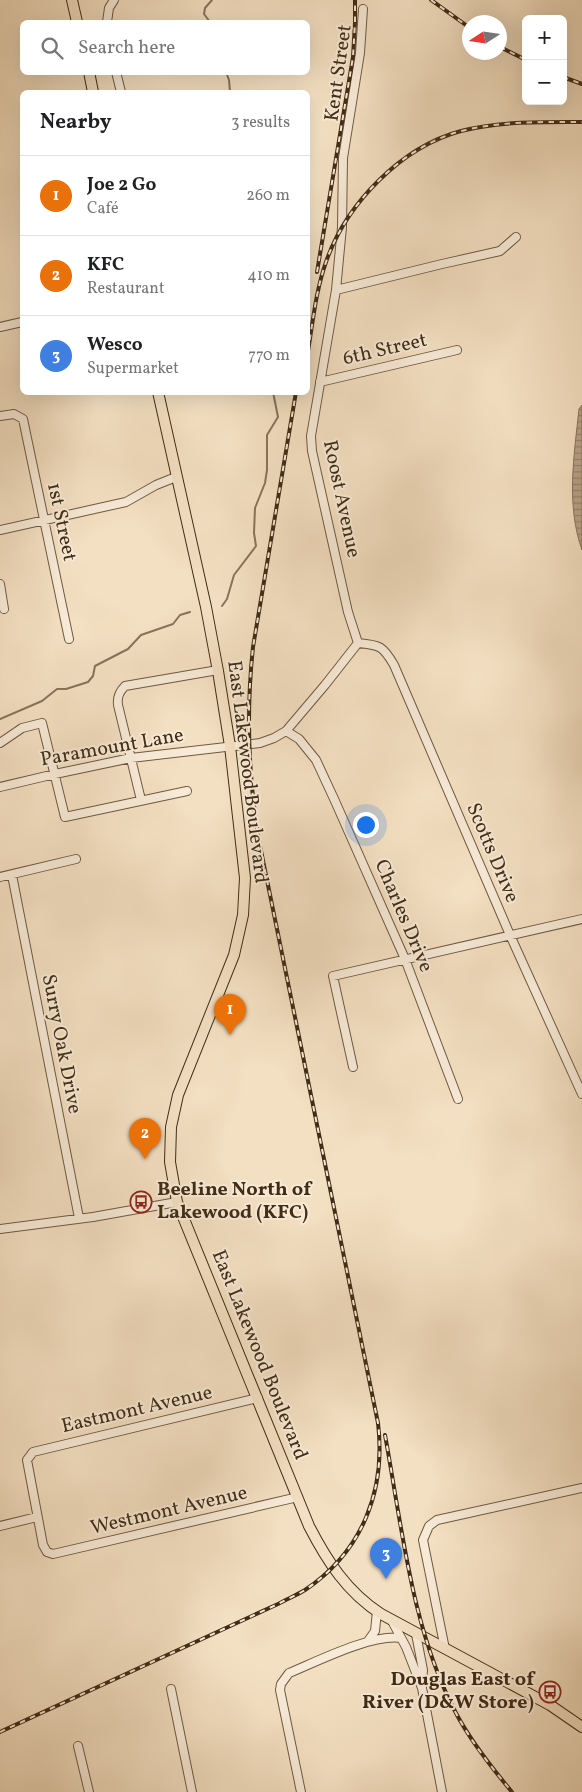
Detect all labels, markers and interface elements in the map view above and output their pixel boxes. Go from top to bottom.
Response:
north arrow [462,15,507,60]
map controls [522,15,567,105]
button: + [522,15,567,60]
search box [20,20,310,75]
street label: Kent Street [318,23,360,123]
icon: search [38,34,66,62]
text: Search here [78,35,175,61]
button: − [522,60,567,105]
text: Nearby [40,108,111,137]
text: 3 results [231,112,290,134]
text: Joe 2 Go [87,172,156,198]
text: 1 [53,185,59,207]
text: 260 m [246,185,290,207]
text: Café [87,198,118,220]
text: KFC [87,252,124,278]
text: 2 [52,265,60,287]
text: 410 m [247,265,290,287]
text: Restaurant [87,278,165,300]
street label: 6th Street [340,327,430,373]
text: Wesco [87,332,143,358]
text: 3 [52,345,60,367]
text: 770 m [248,345,290,367]
text: Supermarket [87,358,179,380]
street label: Roost Avenue [315,438,367,560]
street label: 1st Street [39,480,83,564]
street label: East Lakewood Boulevard [219,659,275,885]
street label: Paramount Lane [38,722,186,774]
street label: Scotts Drive [458,799,526,907]
your location [353,812,379,838]
street label: Charles Drive [367,855,439,977]
street label: Surry Oak Drive [34,972,88,1116]
pin: 1 [214,994,246,1035]
pin: 2 [129,1118,161,1159]
place label: Beeline North of Lakewood (KFC) [157,1176,313,1227]
bus stop icon: Beeline North of Lakewood (KFC) [129,1190,153,1214]
street label: East Lakewood Boulevard [204,1246,314,1464]
street label: Eastmont Avenue [59,1379,215,1441]
street label: Westmont Avenue [88,1479,250,1543]
pin: 3 [370,1538,402,1579]
place label: Douglas East of River (D&W Store) [362,1666,536,1717]
bus stop icon: Douglas East of River (D&W Store) [538,1680,562,1704]

